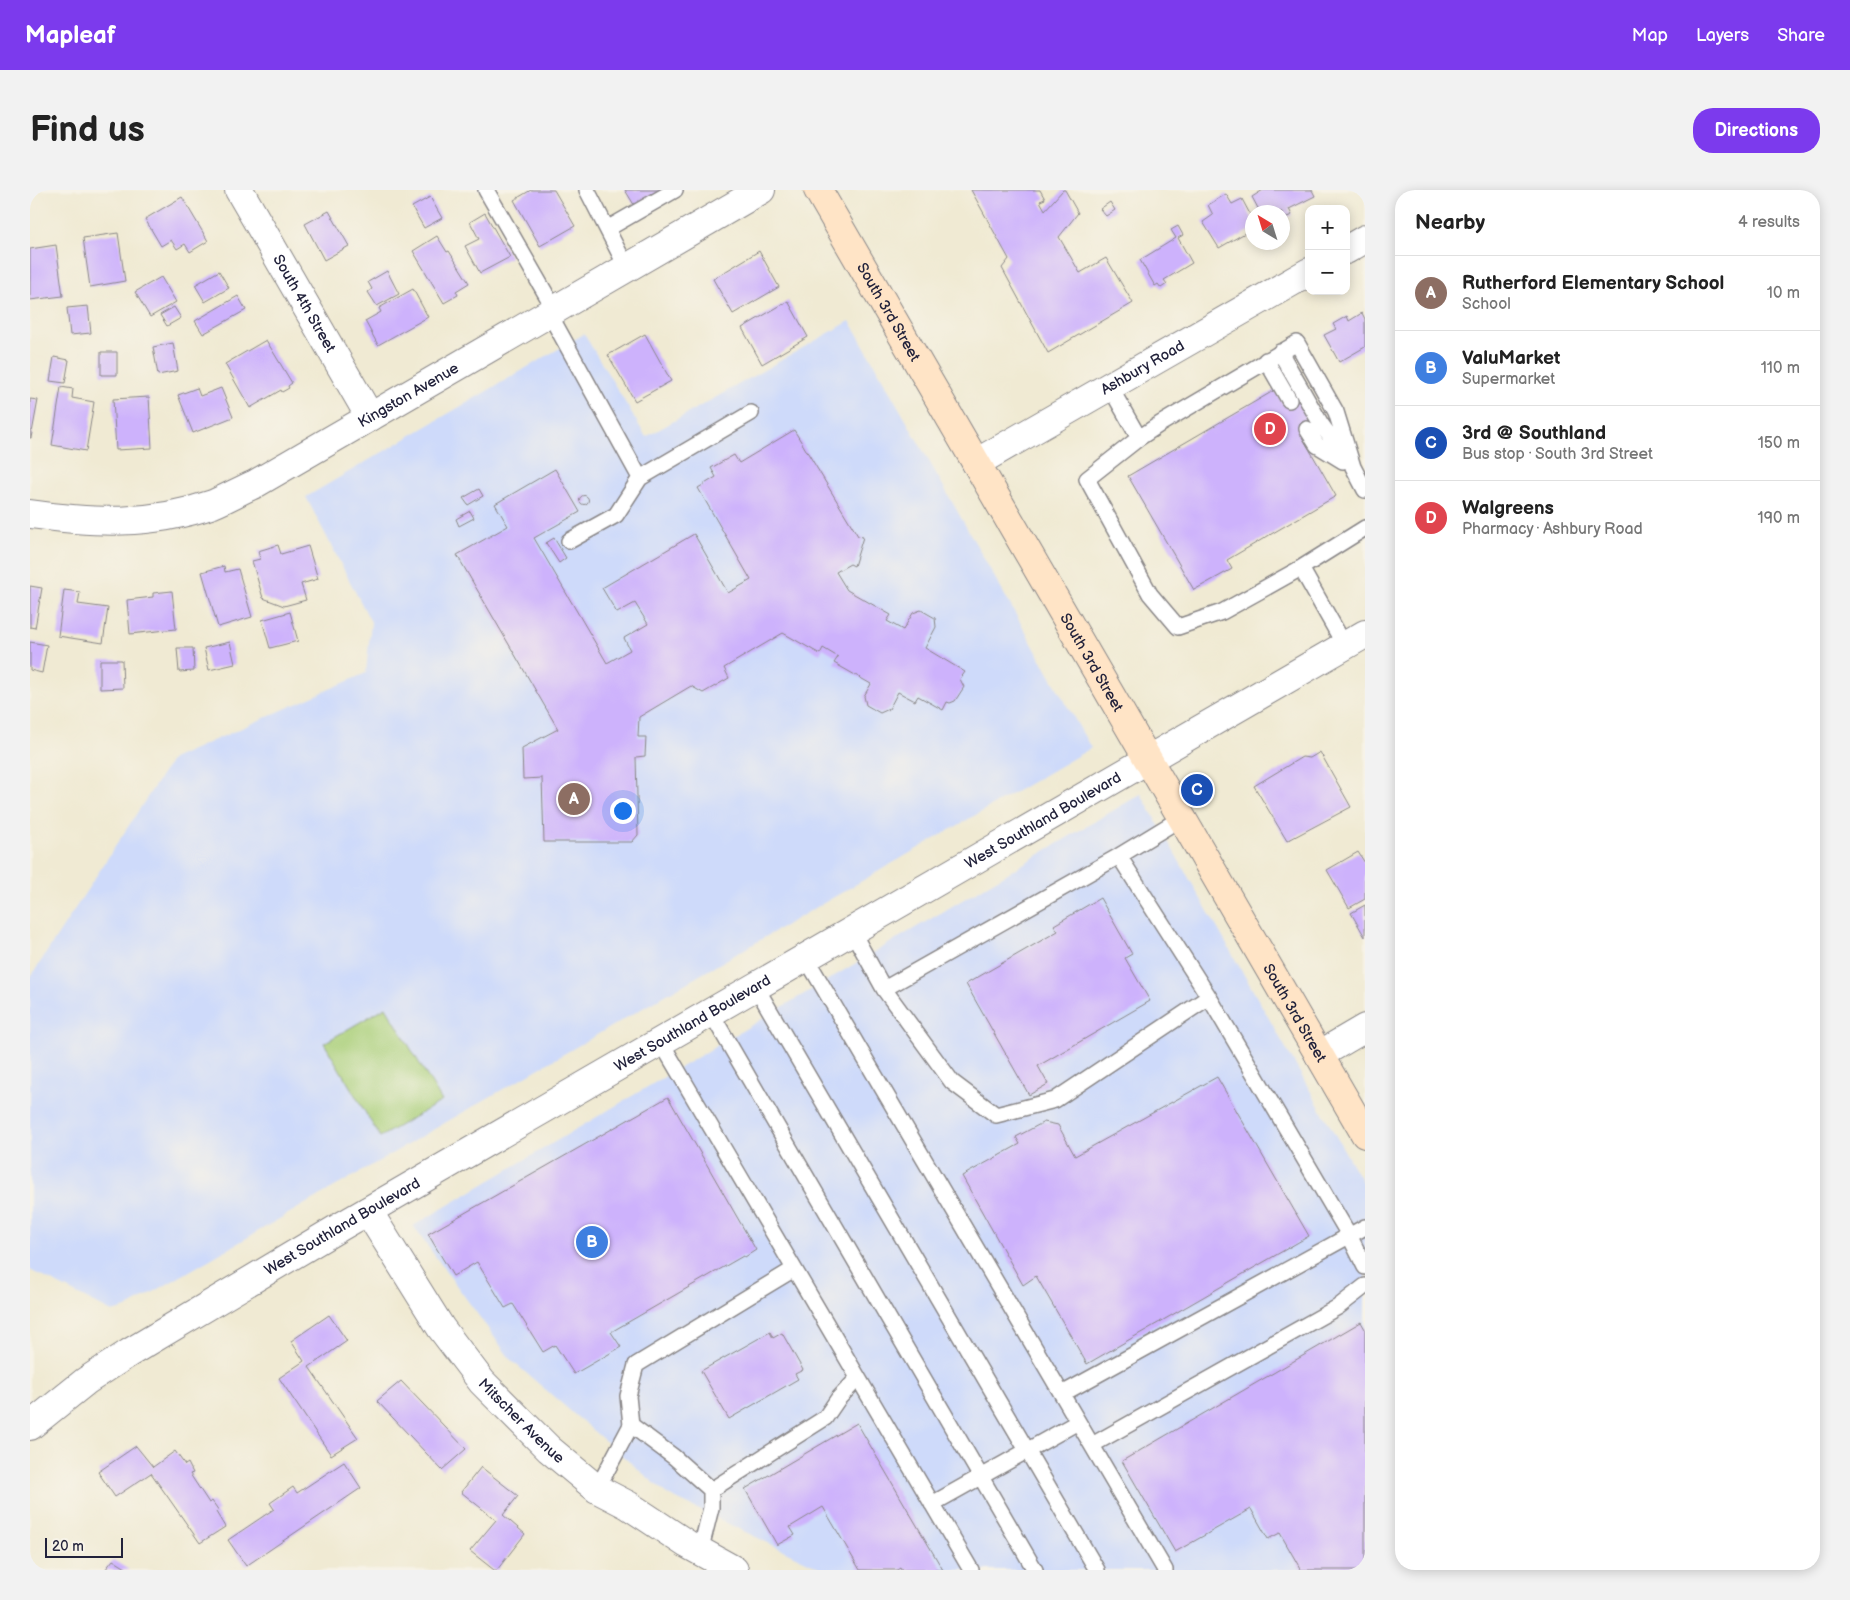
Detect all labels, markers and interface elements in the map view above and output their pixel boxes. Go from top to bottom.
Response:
text: Mapleaf [25,21,116,50]
text: Map [1632,25,1668,46]
text: Layers [1696,25,1749,46]
text: Share [1777,25,1825,46]
button: Directions [1693,108,1820,153]
text: Find us [30,109,145,152]
north arrow [1245,205,1290,250]
map controls [1305,205,1350,295]
button: + [1305,205,1350,250]
text: Nearby [1415,210,1485,235]
text: 4 results [1738,213,1800,232]
button: − [1305,250,1350,295]
street label: South 4th Street [268,251,340,356]
street label: South 3rd Street [852,260,924,365]
text: Rutherford Elementary School [1462,272,1724,295]
text: A [1426,284,1436,303]
text: 10 m [1767,284,1800,303]
text: School [1462,295,1511,314]
street label: Ashbury Road [1098,336,1188,399]
text: ValuMarket [1462,347,1560,370]
street label: Kingston Avenue [355,359,462,432]
text: B [1425,359,1437,378]
text: 110 m [1761,359,1800,378]
text: Supermarket [1462,370,1555,389]
pin: D [1254,410,1286,448]
text: 3rd @ Southland [1462,422,1606,445]
text: C [1425,434,1437,453]
text: 150 m [1758,434,1800,453]
text: Bus stop · South 3rd Street [1462,445,1653,464]
text: Walgreens [1462,497,1554,520]
text: D [1425,509,1437,528]
text: 190 m [1758,509,1800,528]
text: Pharmacy · Ashbury Road [1462,520,1643,539]
street label: South 3rd Street [1055,610,1127,716]
street label: West Southland Boulevard [962,768,1125,873]
pin: C [1181,771,1213,809]
pin: A [558,780,590,818]
your location [610,798,636,824]
street label: South 3rd Street [1258,960,1331,1066]
street label: West Southland Boulevard [611,971,774,1076]
street label: West Southland Boulevard [261,1174,424,1280]
pin: B [576,1223,608,1261]
street label: Mitscher Avenue [474,1375,568,1468]
scale bar [45,1535,122,1558]
text: 20 m [52,1538,84,1555]

